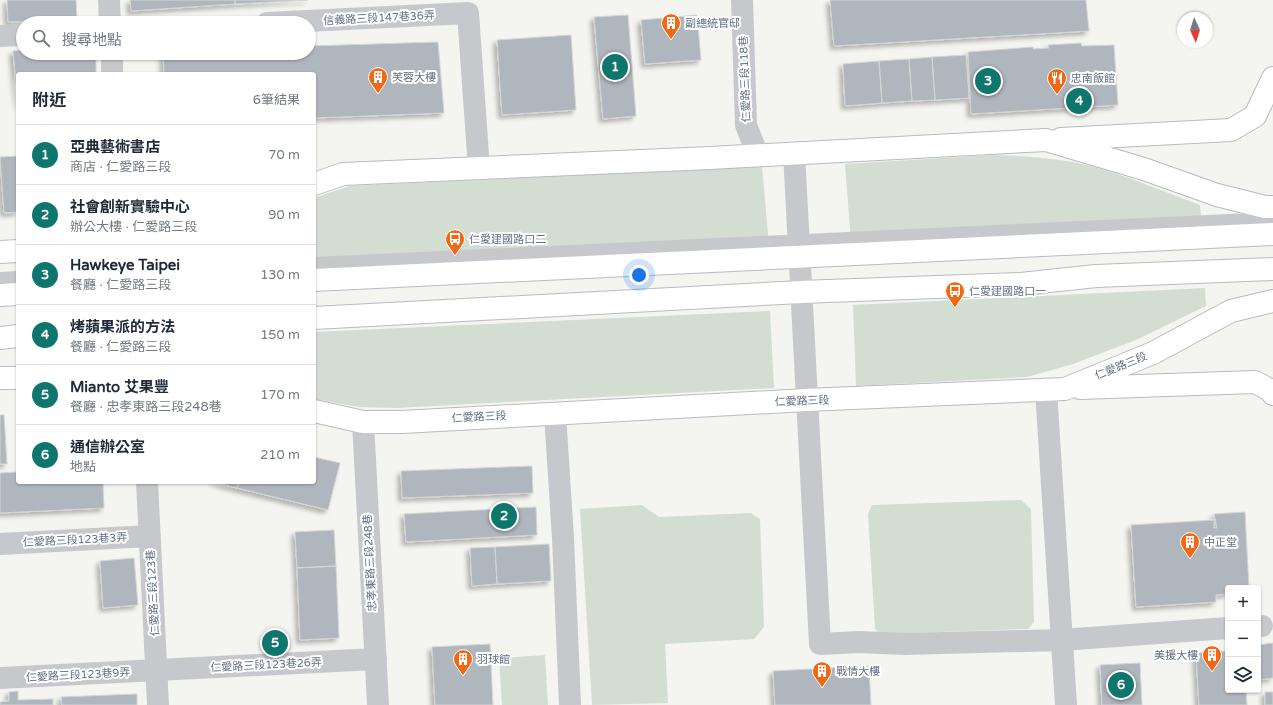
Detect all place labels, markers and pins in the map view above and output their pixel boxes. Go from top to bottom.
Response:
building icon: 副總統官邸 [660,12,682,40]
place label: 副總統官邸 [685,17,740,30]
pin: 1 [602,52,628,82]
building icon: 芙蓉大樓 [367,66,389,94]
pin: 3 [975,66,1001,96]
restaurant icon: 忠南飯館 [1046,67,1068,95]
place label: 芙蓉大樓 [392,71,436,84]
place label: 忠南飯館 [1071,72,1115,85]
pin: 4 [1066,86,1092,116]
bus stop icon: 仁愛建國路口二 [444,228,466,256]
place label: 仁愛建國路口二 [469,233,546,246]
bus stop icon: 仁愛建國路口一 [944,280,966,308]
place label: 仁愛建國路口一 [969,285,1046,298]
pin: 2 [491,501,517,531]
building icon: 中正堂 [1179,531,1201,559]
place label: 中正堂 [1204,536,1237,549]
pin: 5 [262,628,288,658]
building icon: 美援大樓 [1201,644,1223,672]
building icon: 羽球館 [452,648,474,676]
place label: 美援大樓 [1154,649,1198,662]
place label: 羽球館 [477,653,510,666]
building icon: 戰情大樓 [811,660,833,688]
place label: 戰情大樓 [836,665,880,678]
pin: 6 [1108,670,1134,700]

